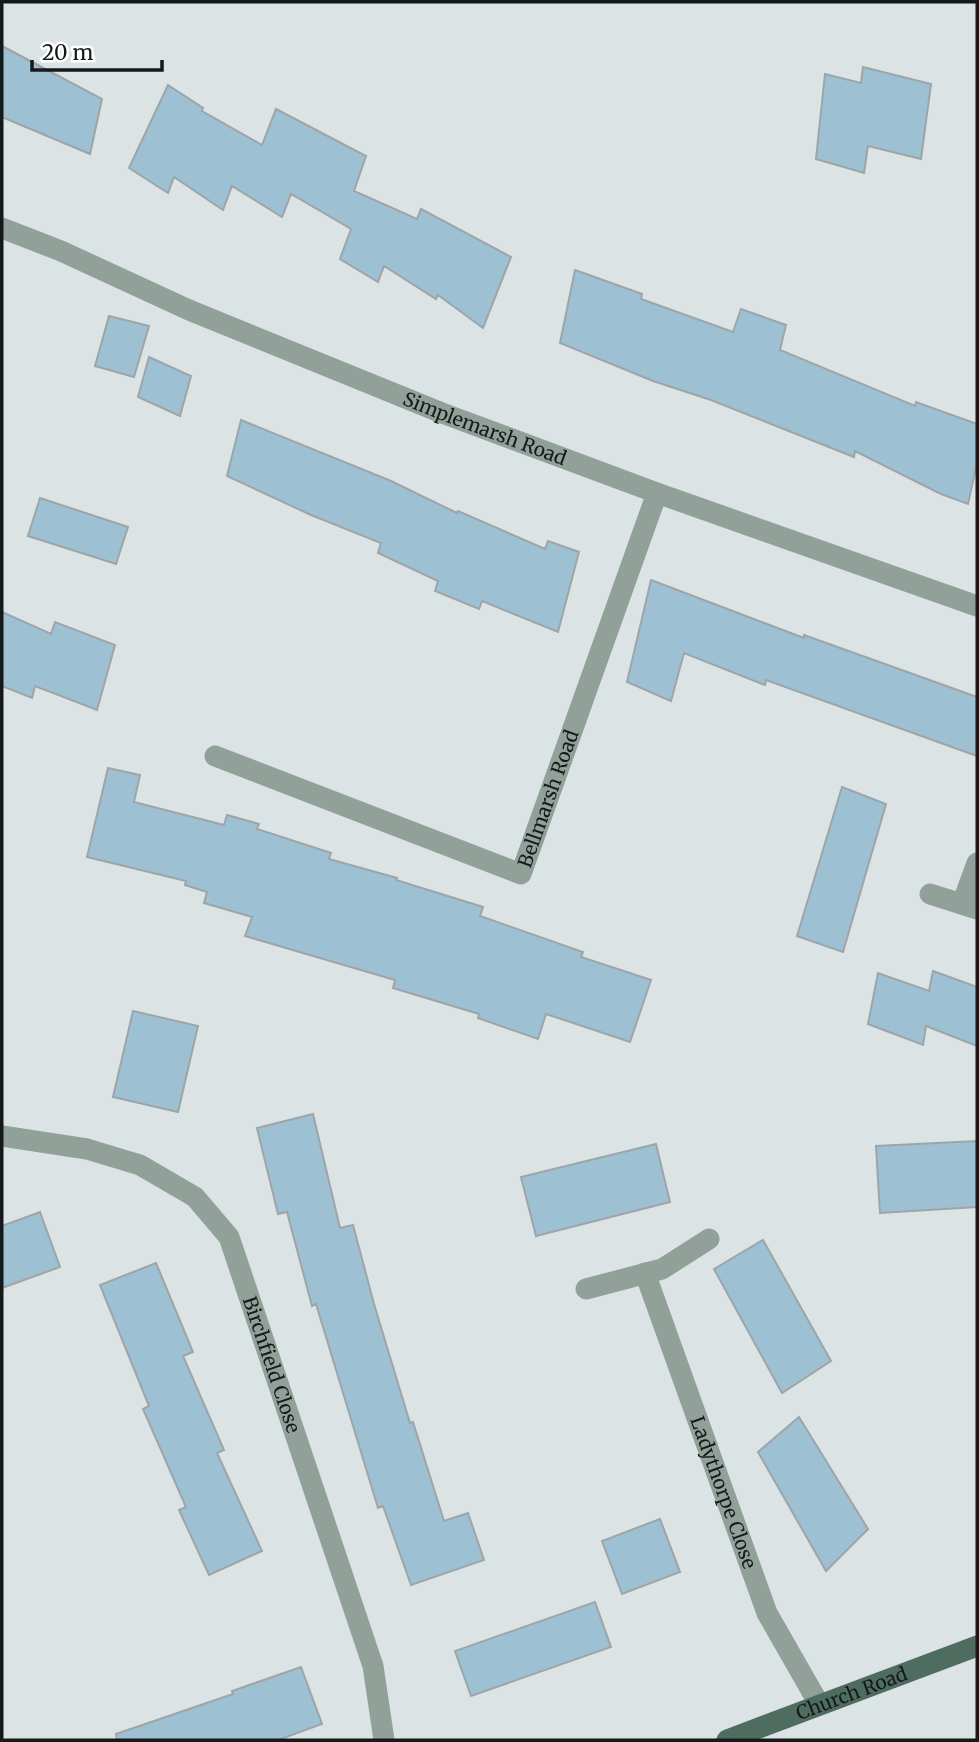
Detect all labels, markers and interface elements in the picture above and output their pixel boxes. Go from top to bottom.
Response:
scale bar [32,28,161,72]
text: 20 m [42,39,94,66]
street label: Simplemarsh Road [400,387,570,470]
street label: Bellmarsh Road [512,727,584,871]
street label: Birchfield Close [238,1293,306,1436]
street label: Ladythorpe Close [685,1413,762,1572]
street label: Church Road [793,1661,910,1725]

